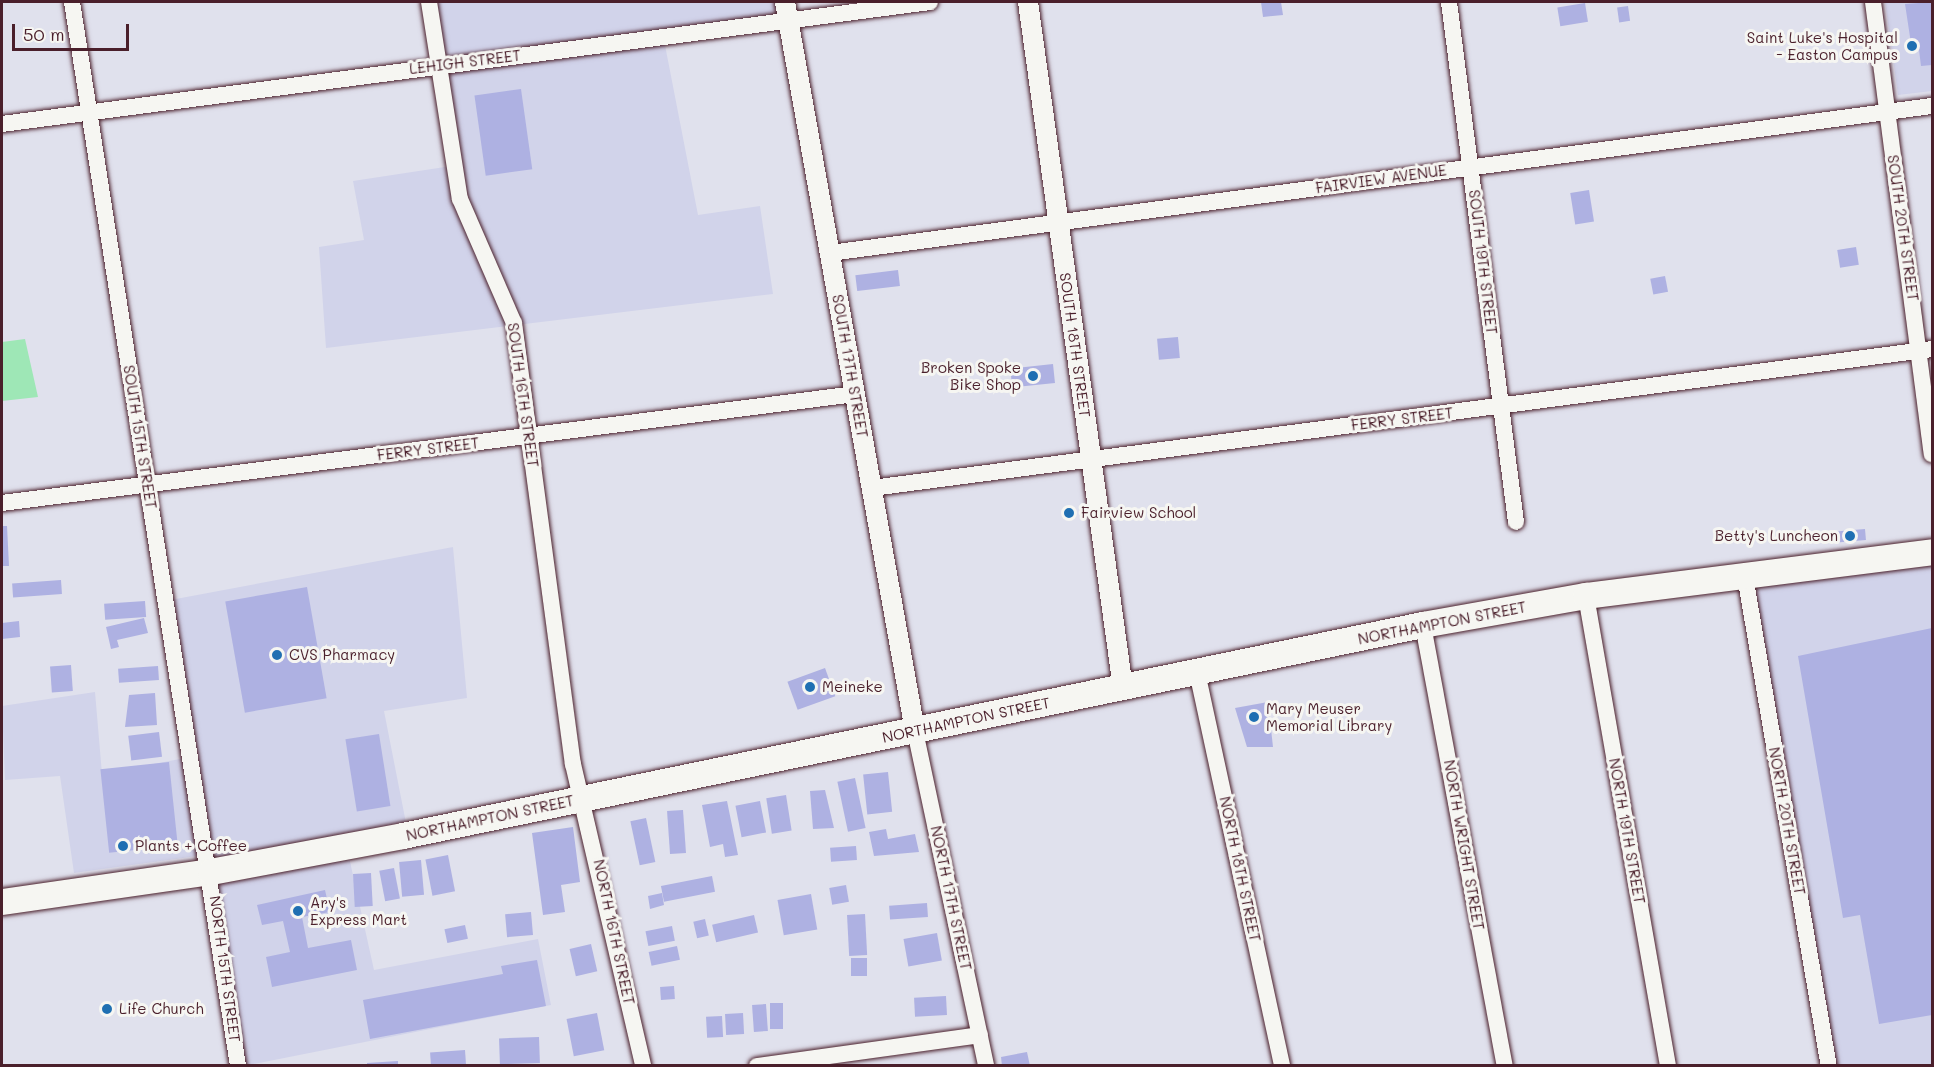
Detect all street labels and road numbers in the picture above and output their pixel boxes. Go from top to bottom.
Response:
street label: LEHIGH STREET [408,46,522,78]
street label: SOUTH 20TH STREET [1884,154,1922,302]
street label: FAIRVIEW AVENUE [1314,161,1448,197]
street label: SOUTH 19TH STREET [1465,189,1501,335]
street label: SOUTH 18TH STREET [1056,272,1094,418]
street label: SOUTH 17TH STREET [829,293,871,439]
street label: SOUTH 16TH STREET [504,322,542,468]
street label: SOUTH 15TH STREET [120,364,160,510]
street label: FERRY STREET [1350,404,1454,434]
street label: FERRY STREET [376,434,480,464]
street label: NORTHAMPTON STREET [1356,598,1528,648]
street label: NORTHAMPTON STREET [880,693,1052,747]
street label: NORTH 20TH STREET [1765,746,1809,896]
street label: NORTH 19TH STREET [1605,757,1649,905]
street label: NORTH WRIGHT STREET [1440,758,1488,932]
street label: NORTHAMPTON STREET [404,791,576,845]
street label: NORTH 18TH STREET [1216,795,1264,943]
street label: NORTH 17TH STREET [927,824,975,972]
street label: NORTH 16TH STREET [590,858,638,1006]
street label: NORTH 15TH STREET [206,895,244,1043]

